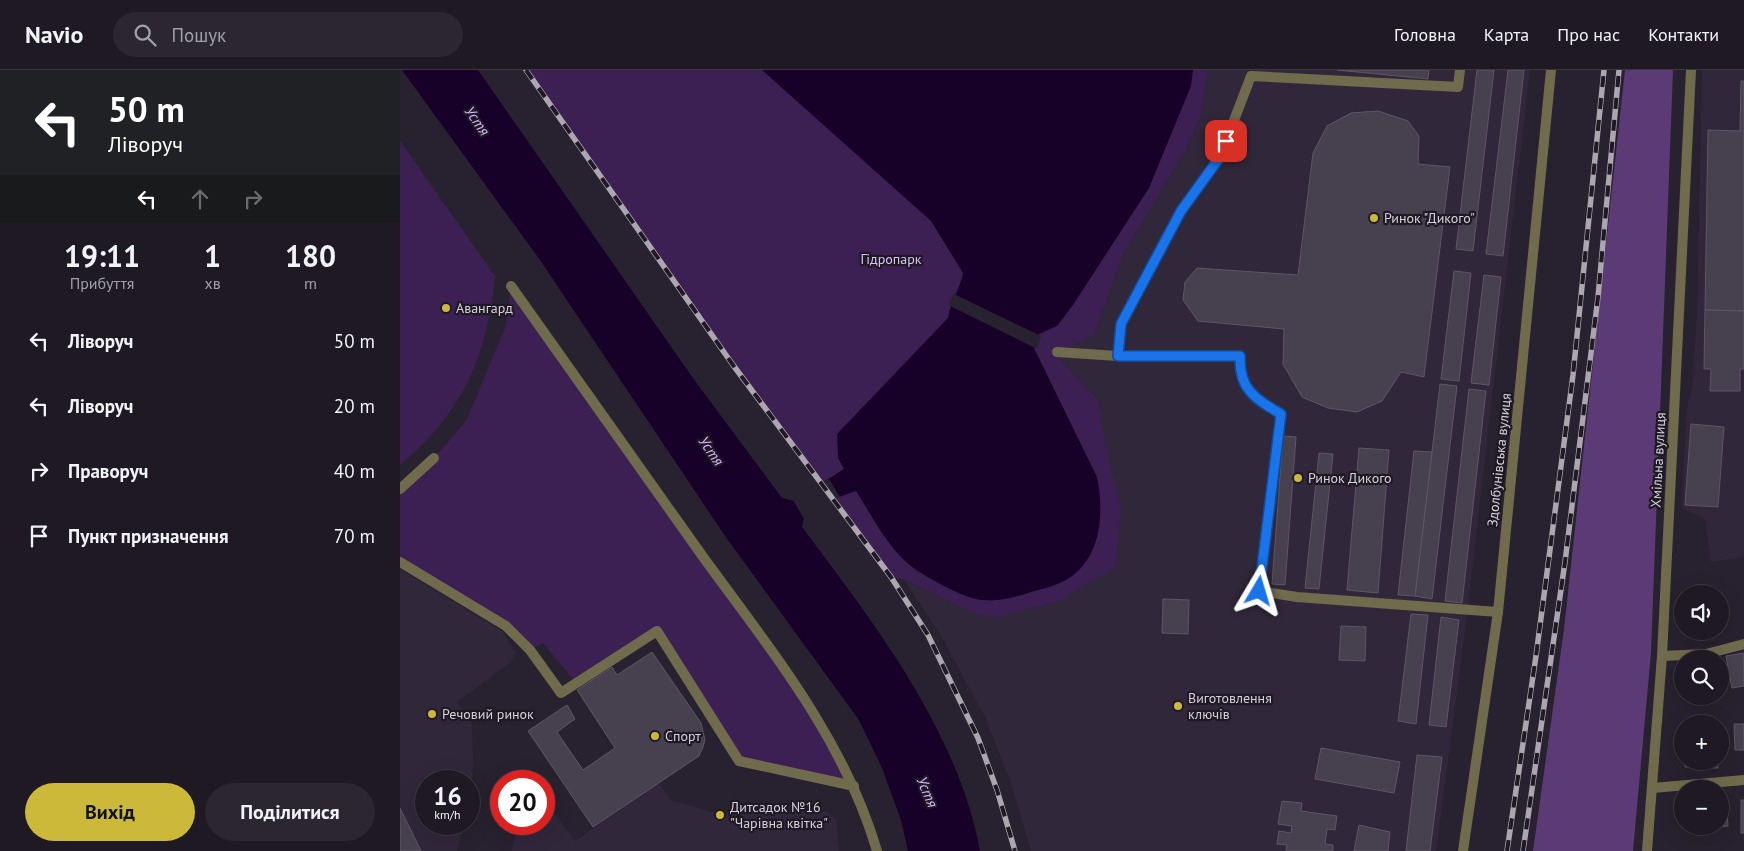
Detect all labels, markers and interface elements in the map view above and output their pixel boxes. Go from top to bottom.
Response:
search box [113,12,463,57]
text: Navio [25,19,83,50]
icon: search [131,21,159,49]
text: Пошук [171,23,226,47]
text: Головна [1394,23,1456,46]
text: Карта [1484,23,1529,46]
text: Про нас [1557,23,1620,46]
text: Контакти [1648,23,1719,46]
text: 50 m [108,86,185,132]
icon: left [25,90,90,155]
water label: Устя [460,102,494,139]
pin [1205,120,1247,162]
icon: arrive [1212,127,1240,155]
text: Ліворуч [108,130,183,158]
icon: left [133,185,161,213]
icon: ahead [186,185,214,213]
icon: right [239,185,267,213]
place label: Ринок "Дикого" [1384,209,1475,227]
marker: Ринок "Дикого" [1368,212,1380,224]
text: 19:11 [64,236,140,275]
text: 1 [204,236,221,275]
text: 180 [285,236,336,275]
park label: Гідропарк [861,250,922,268]
text: Прибуття [70,273,134,293]
text: хв [204,273,221,293]
text: m [304,273,317,293]
place label: Авангард [456,299,513,317]
marker: Авангард [440,302,452,314]
icon: left [25,327,53,355]
text: Ліворуч [68,329,133,353]
text: 50 m [334,329,375,353]
icon: left [25,392,53,420]
street label: Здолбунівська вулиця [1483,392,1515,528]
text: Ліворуч [68,394,133,418]
text: 20 m [334,394,375,418]
street label: Хмільна вулиця [1647,412,1669,508]
water label: Устя [694,432,728,469]
icon: right [25,457,53,485]
text: Праворуч [68,459,148,483]
text: 40 m [334,459,375,483]
place label: Ринок Дикого [1308,469,1392,487]
marker: Ринок Дикого [1292,472,1304,484]
icon: arrive [25,522,53,550]
text: Пункт призначення [68,524,229,548]
text: 70 m [334,524,375,548]
position arrow [1232,564,1284,616]
map controls [1674,585,1729,835]
button: sound [1674,585,1729,640]
button: search [1674,650,1729,705]
place label: Виготовлення ключів [1188,689,1272,723]
marker: Виготовлення ключів [1172,700,1184,712]
place label: Речовий ринок [442,705,534,723]
marker: Речовий ринок [426,708,438,720]
button: + [1674,715,1729,770]
place label: Спорт [665,727,701,745]
marker: Спорт [649,730,661,742]
speed limit sign: 20 [490,770,555,835]
water label: Устя [912,773,942,810]
text: 16 [433,780,462,812]
button: − [1674,780,1729,835]
button: Вихід [25,783,195,841]
button: Поділитися [205,783,375,841]
place label: Дитсадок №16 "Чарівна квітка" [730,798,828,832]
text: km/h [434,807,461,822]
marker: Дитсадок №16 "Чарівна квітка" [714,809,726,821]

